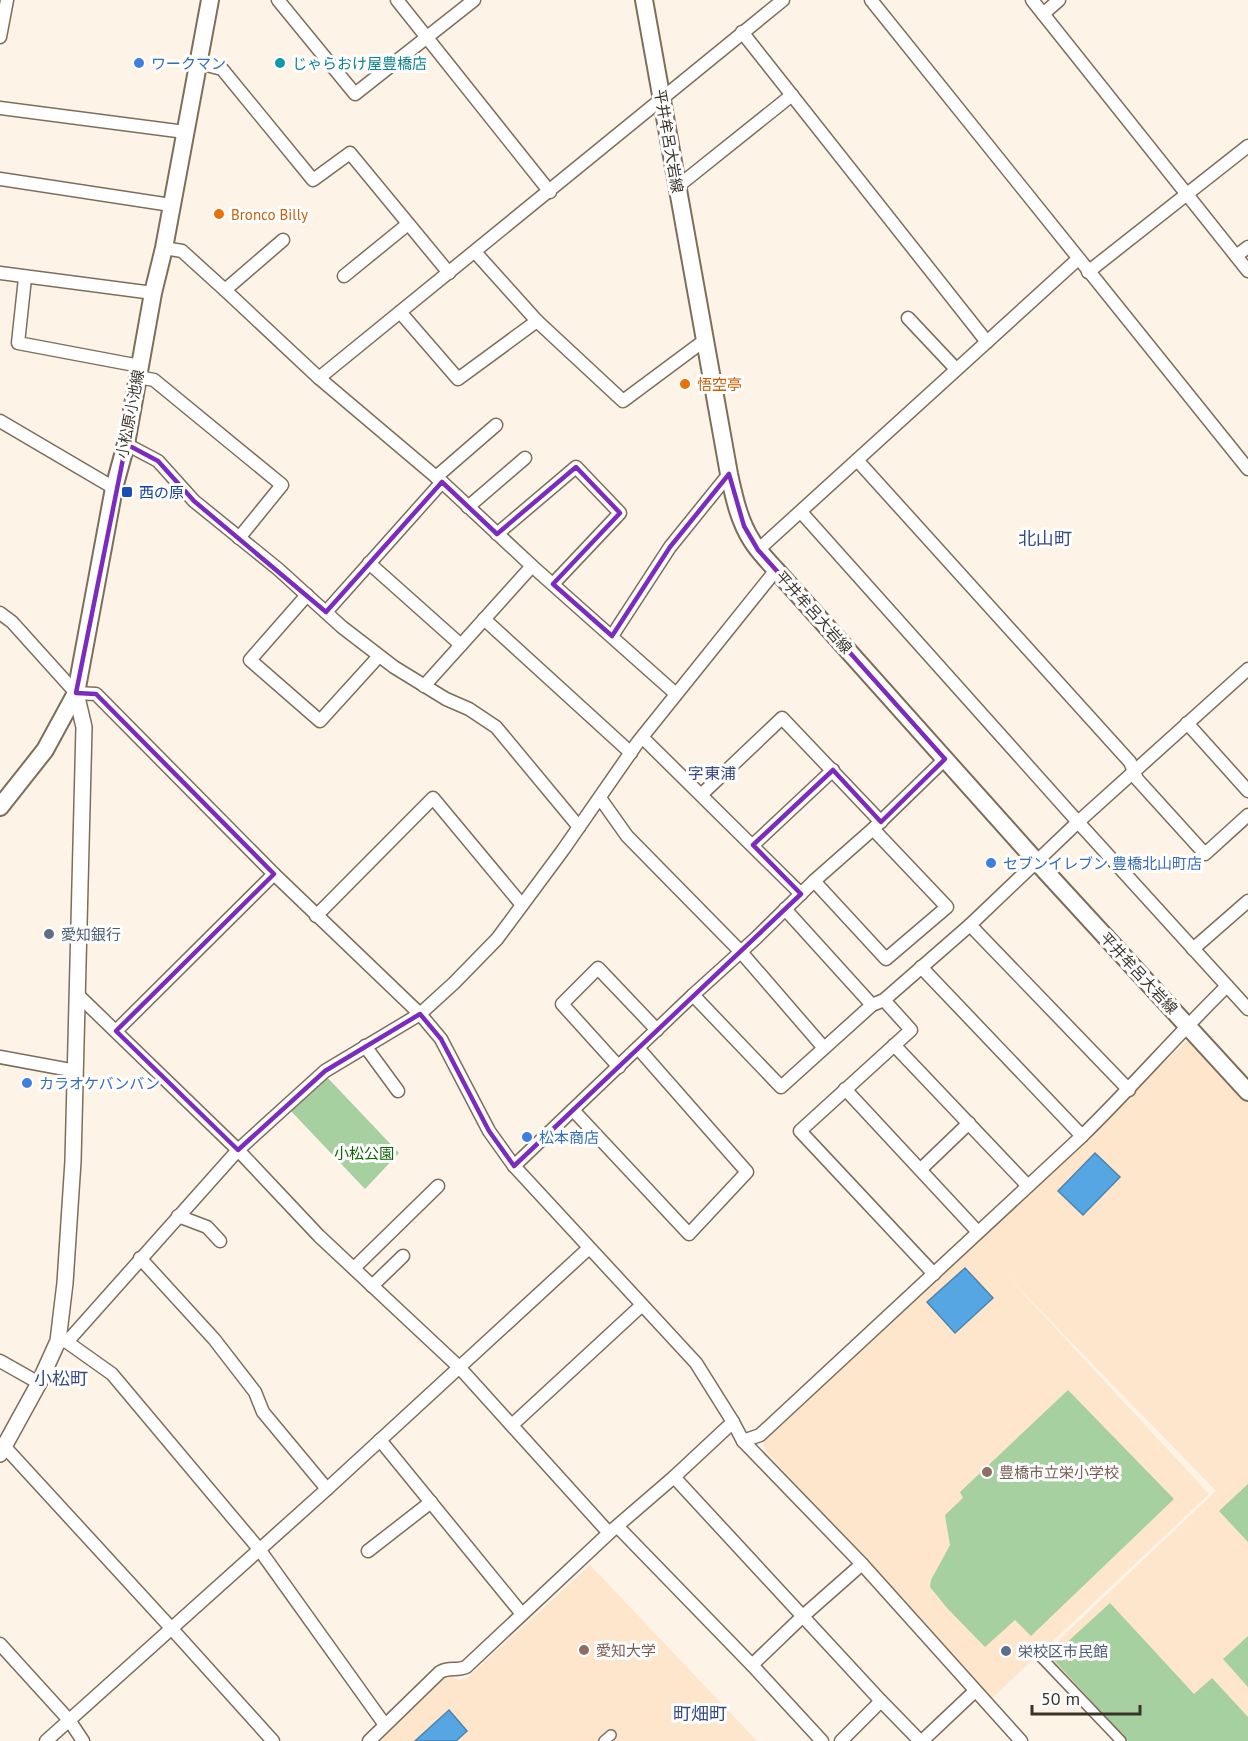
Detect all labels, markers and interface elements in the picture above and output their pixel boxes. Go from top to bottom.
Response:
place label: ワークマン [151,54,226,73]
place label: じゃらおけ屋豊橋店 [292,54,427,73]
marker: ワークマン [132,56,146,70]
marker: じゃらおけ屋豊橋店 [273,56,287,70]
street label: 平井牟呂大岩線 [651,88,687,194]
place label: Bronco Billy [231,205,308,224]
marker: Bronco Billy [212,207,226,221]
street label: 小松原小池線 [112,368,148,460]
place label: 悟空亭 [697,375,742,394]
marker: 悟空亭 [678,377,692,391]
place label: 西の原 [139,483,184,502]
marker: 西の原 [120,485,134,499]
district label: 北山町 [1018,527,1072,550]
street label: 平井牟呂大岩線 [772,567,856,657]
district label: 字東浦 [688,763,736,783]
place label: セブンイレブン 豊橋北山町店 [1003,854,1202,873]
marker: セブンイレブン 豊橋北山町店 [984,856,998,870]
place label: 愛知銀行 [61,925,121,944]
marker: 愛知銀行 [42,927,56,941]
street label: 平井牟呂大岩線 [1096,928,1182,1018]
place label: カラオケバンバン [39,1074,160,1093]
marker: カラオケバンバン [20,1076,34,1090]
place label: 松本商店 [539,1128,599,1147]
marker: 松本商店 [520,1130,534,1144]
park label: 小松公園 [334,1144,394,1163]
district label: 小松町 [34,1367,88,1390]
place label: 豊橋市立栄小学校 [999,1463,1119,1482]
marker: 豊橋市立栄小学校 [980,1465,994,1479]
place label: 愛知大学 [596,1641,656,1660]
place label: 栄校区市民館 [1018,1642,1108,1661]
marker: 愛知大学 [577,1643,591,1657]
marker: 栄校区市民館 [999,1644,1013,1658]
scale bar [1032,1678,1140,1716]
text: 50 m [1041,1687,1080,1710]
district label: 町畑町 [673,1702,727,1725]

